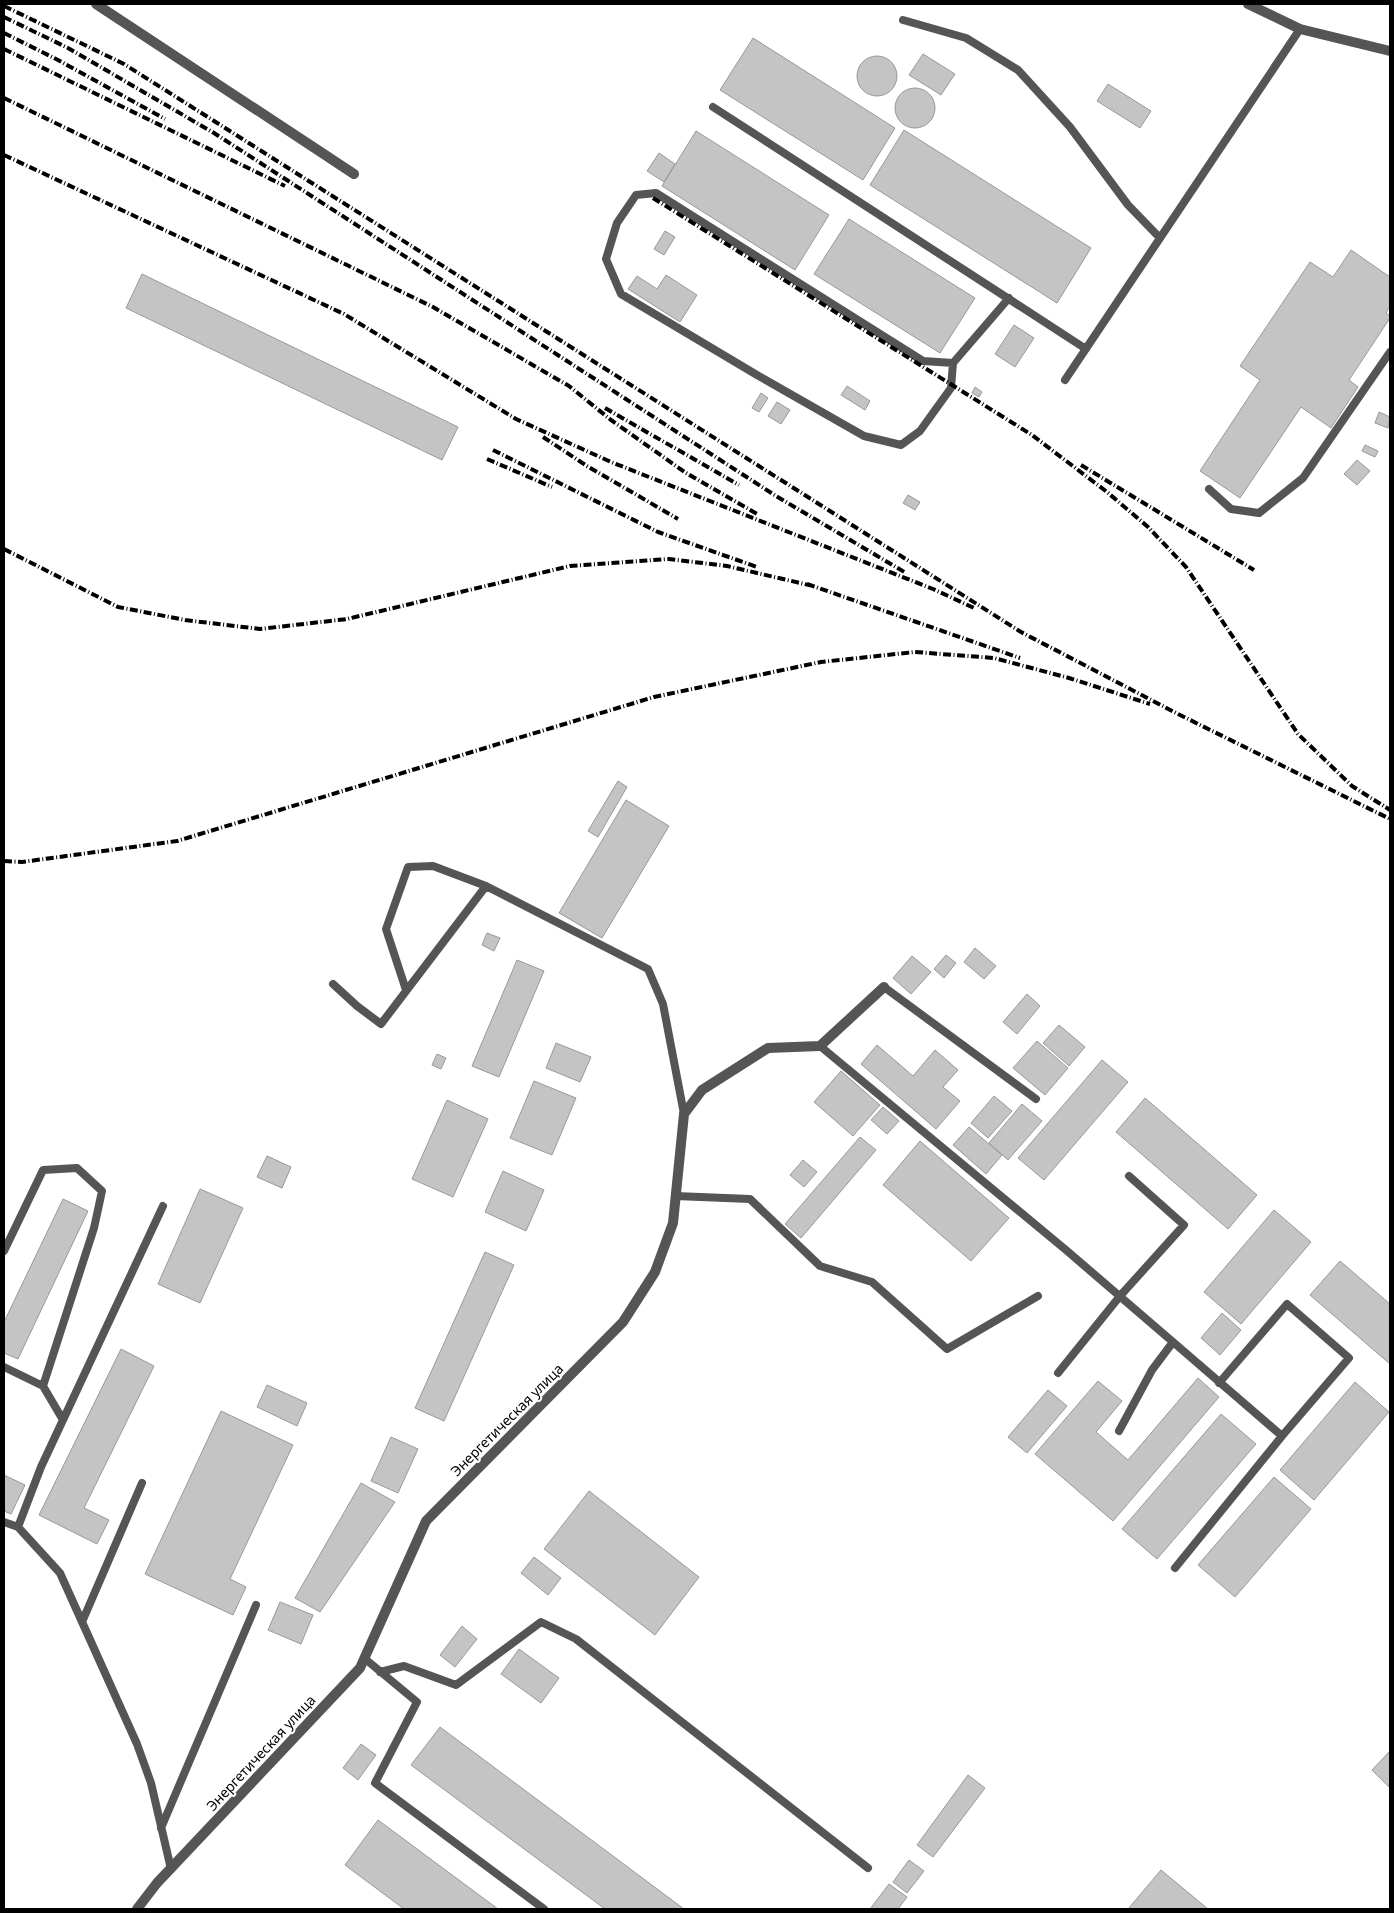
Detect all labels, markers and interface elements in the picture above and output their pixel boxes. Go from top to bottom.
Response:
street label: Энергетическая улица [446,1359,567,1480]
street label: Энергетическая улица [202,1691,319,1815]

